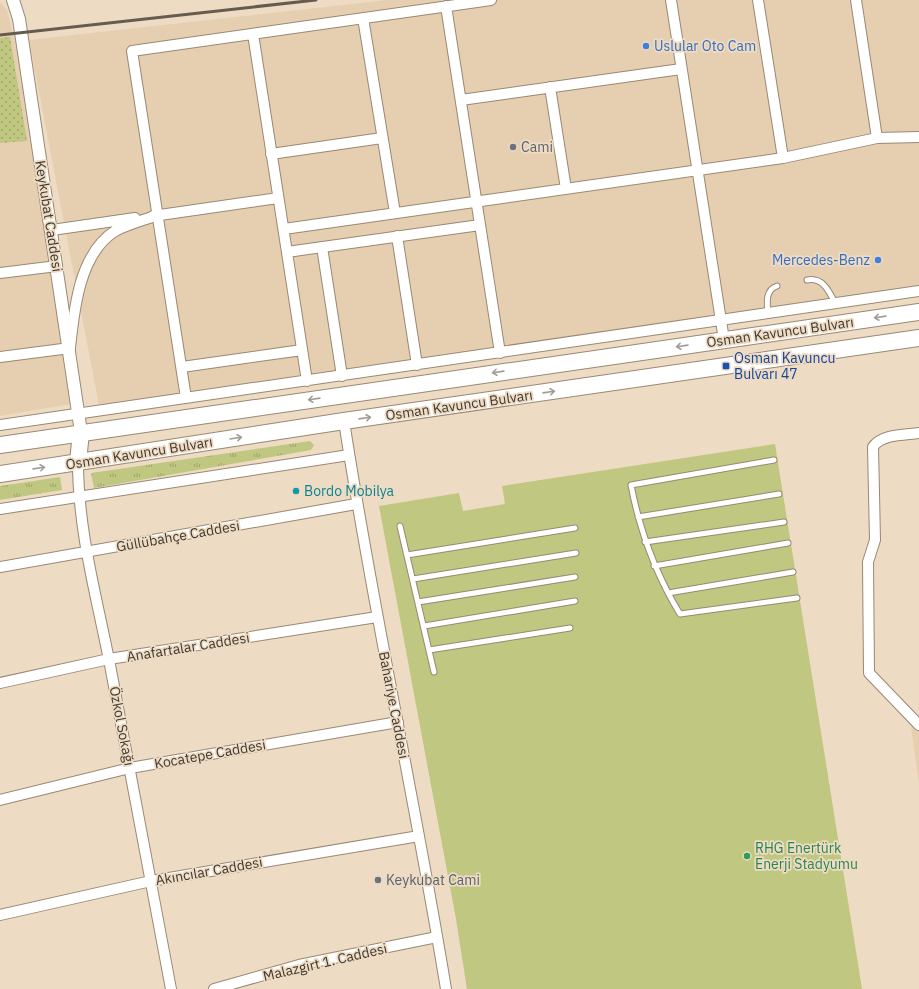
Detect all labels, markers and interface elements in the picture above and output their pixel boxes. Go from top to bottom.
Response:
place label: Uslular Oto Cam [654,37,756,55]
marker: Uslular Oto Cam [641,41,651,51]
place label: Cami [521,138,553,156]
marker: Cami [508,142,518,152]
street label: Keykubat Caddesi [31,159,67,273]
place label: Mercedes-Benz [772,251,870,269]
marker: Mercedes-Benz [873,255,883,265]
street label: Osman Kavuncu Bulvarı [705,313,855,351]
one-way arrow [874,313,887,321]
one-way arrow [676,342,689,350]
place label: Osman Kavuncu Bulvarı 47 [734,349,836,383]
marker: Osman Kavuncu Bulvarı 47 [721,361,731,371]
one-way arrow [492,368,505,376]
street label: Osman Kavuncu Bulvarı [384,386,534,424]
one-way arrow [542,388,555,396]
one-way arrow [308,395,321,403]
one-way arrow [358,414,371,422]
street label: Osman Kavuncu Bulvarı [64,432,214,474]
one-way arrow [229,434,242,442]
one-way arrow [32,464,45,472]
place label: Bordo Mobilya [304,482,395,500]
marker: Bordo Mobilya [291,486,301,496]
street label: Güllübahçe Caddesi [115,516,241,556]
street label: Anafartalar Caddesi [125,628,251,666]
street label: Bahariye Caddesi [375,650,413,760]
street label: Özkol Sokağı [106,685,138,767]
street label: Kocatepe Caddesi [153,735,267,773]
place label: RHG Enertürk Enerji Stadyumu [755,839,858,873]
marker: RHG Enertürk Enerji Stadyumu [742,851,752,861]
street label: Akıncılar Caddesi [154,853,264,889]
place label: Keykubat Cami [386,871,480,889]
marker: Keykubat Cami [373,875,383,885]
street label: Malazgirt 1. Caddesi [261,939,389,985]

